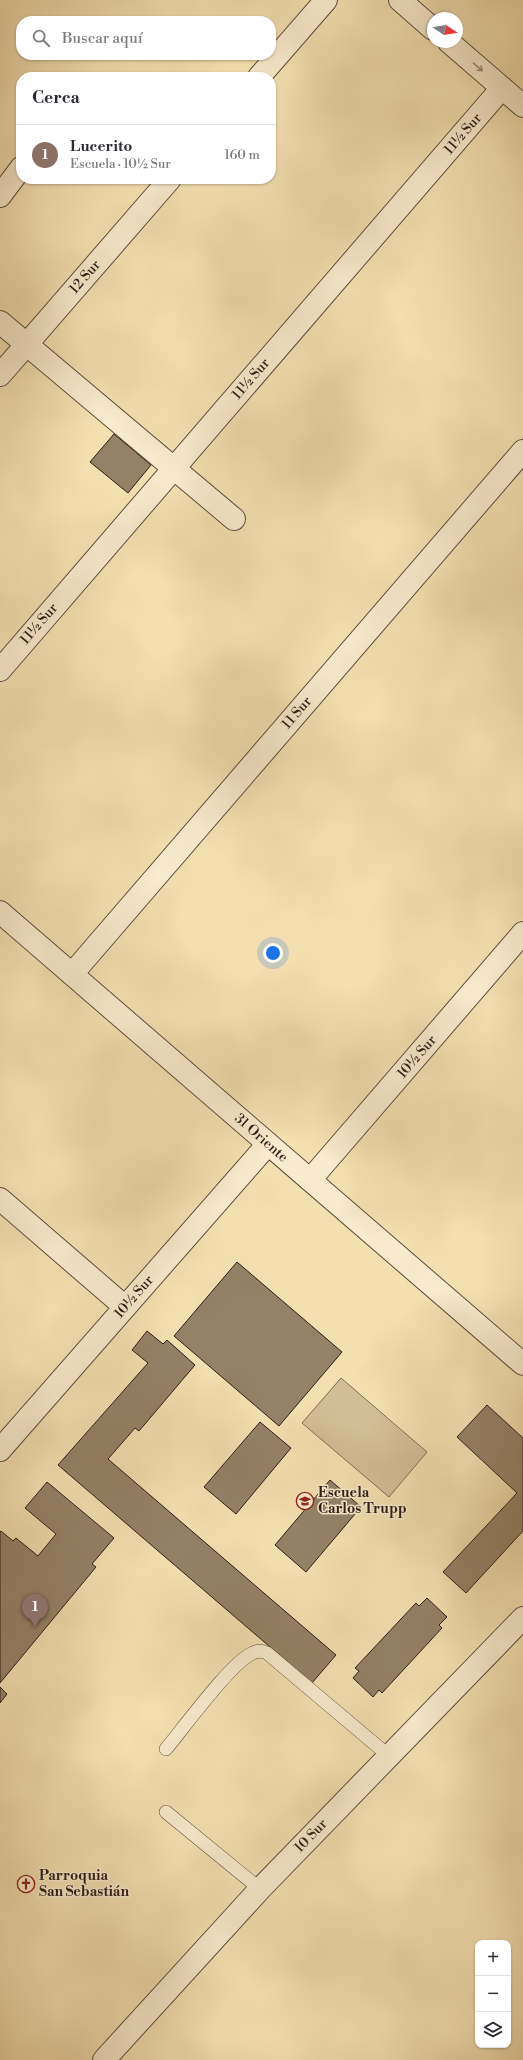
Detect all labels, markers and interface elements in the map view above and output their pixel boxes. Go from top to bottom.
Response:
north arrow [427,12,463,48]
search box [16,16,276,60]
icon: search [30,27,52,49]
text: Buscar aquí [62,29,143,48]
one-way arrow [473,63,483,72]
text: Cerca [32,87,80,109]
street label: 11½ Sur [440,110,486,158]
text: Lucerito [70,137,132,156]
text: 1 [42,147,48,163]
text: 160 m [224,147,260,163]
text: Escuela · 10½ Sur [70,156,171,172]
street label: 12 Sur [65,256,105,298]
street label: 11½ Sur [228,355,274,403]
street label: 11½ Sur [16,600,62,648]
street label: 11 Sur [278,693,316,733]
your location [263,943,283,963]
street label: 10½ Sur [393,1032,441,1082]
street label: 31 Oriente [230,1110,292,1166]
street label: 10½ Sur [110,1272,158,1322]
place label: Escuela Carlos Trupp [318,1484,407,1518]
school or university icon: Escuela Carlos Trupp [295,1491,315,1511]
pin: 1 [22,1594,48,1627]
street label: 10 Sur [291,1815,331,1857]
place label: Parroquia San Sebastián [39,1867,129,1901]
church icon: Parroquia San Sebastián [16,1874,36,1894]
map controls [475,1940,511,2048]
button: + [475,1940,511,1976]
button: − [475,1976,511,2012]
button: layers [475,2012,511,2048]

